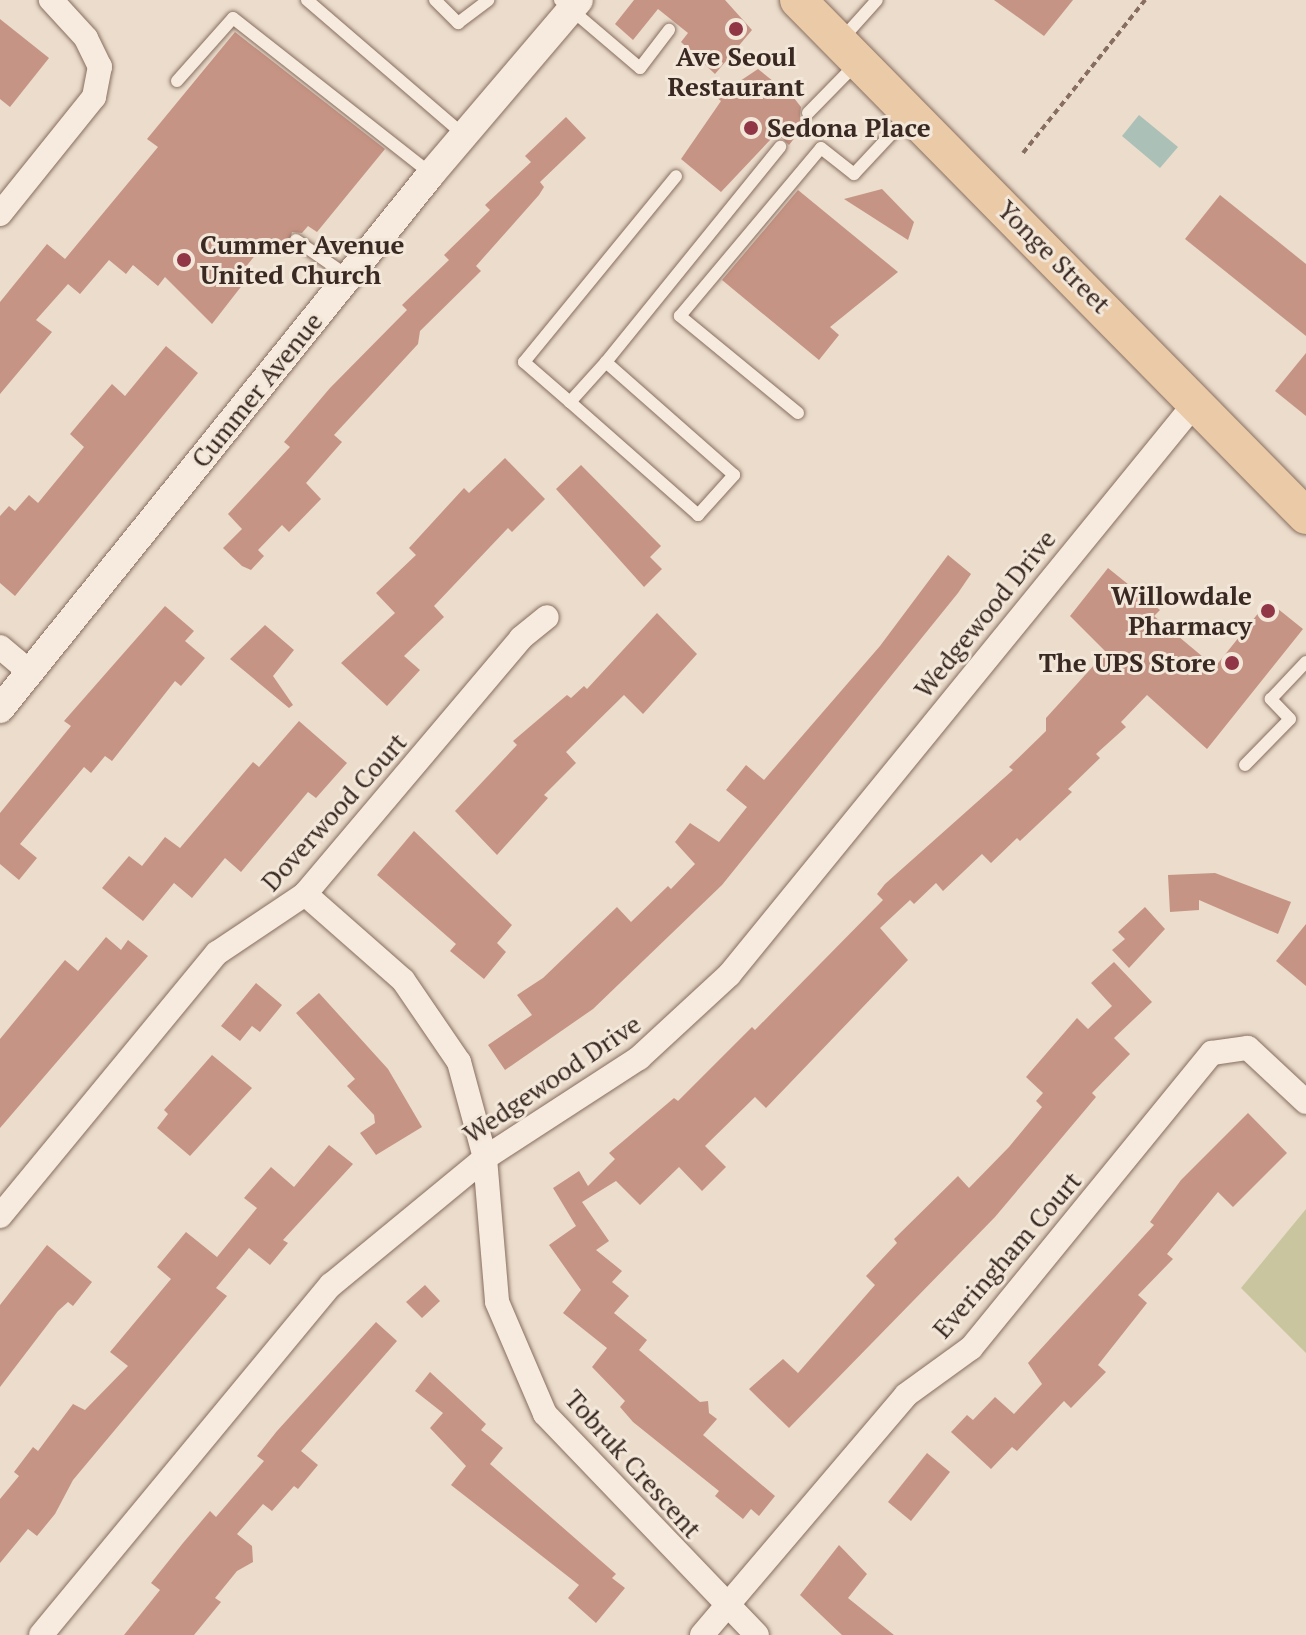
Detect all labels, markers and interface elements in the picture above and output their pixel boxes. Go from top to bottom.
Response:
marker: Ave Seoul Restaurant [727,20,745,38]
place label: Ave Seoul Restaurant [667,41,805,102]
place label: Sedona Place [767,112,931,144]
marker: Sedona Place [742,119,760,137]
street label: Yonge Street [991,194,1117,320]
place label: Cummer Avenue United Church [200,229,405,290]
marker: Cummer Avenue United Church [175,251,193,269]
street label: Cummer Avenue [185,306,329,474]
street label: Wedgewood Drive [908,524,1062,704]
place label: Willowdale Pharmacy [1111,580,1252,642]
marker: Willowdale Pharmacy [1259,602,1277,620]
place label: The UPS Store [1039,647,1216,679]
marker: The UPS Store [1223,654,1241,672]
street label: Doverwood Court [255,727,413,897]
street label: Wedgewood Drive [457,1008,647,1150]
street label: Everingham Court [926,1166,1088,1344]
street label: Tobruk Crescent [558,1384,708,1544]

